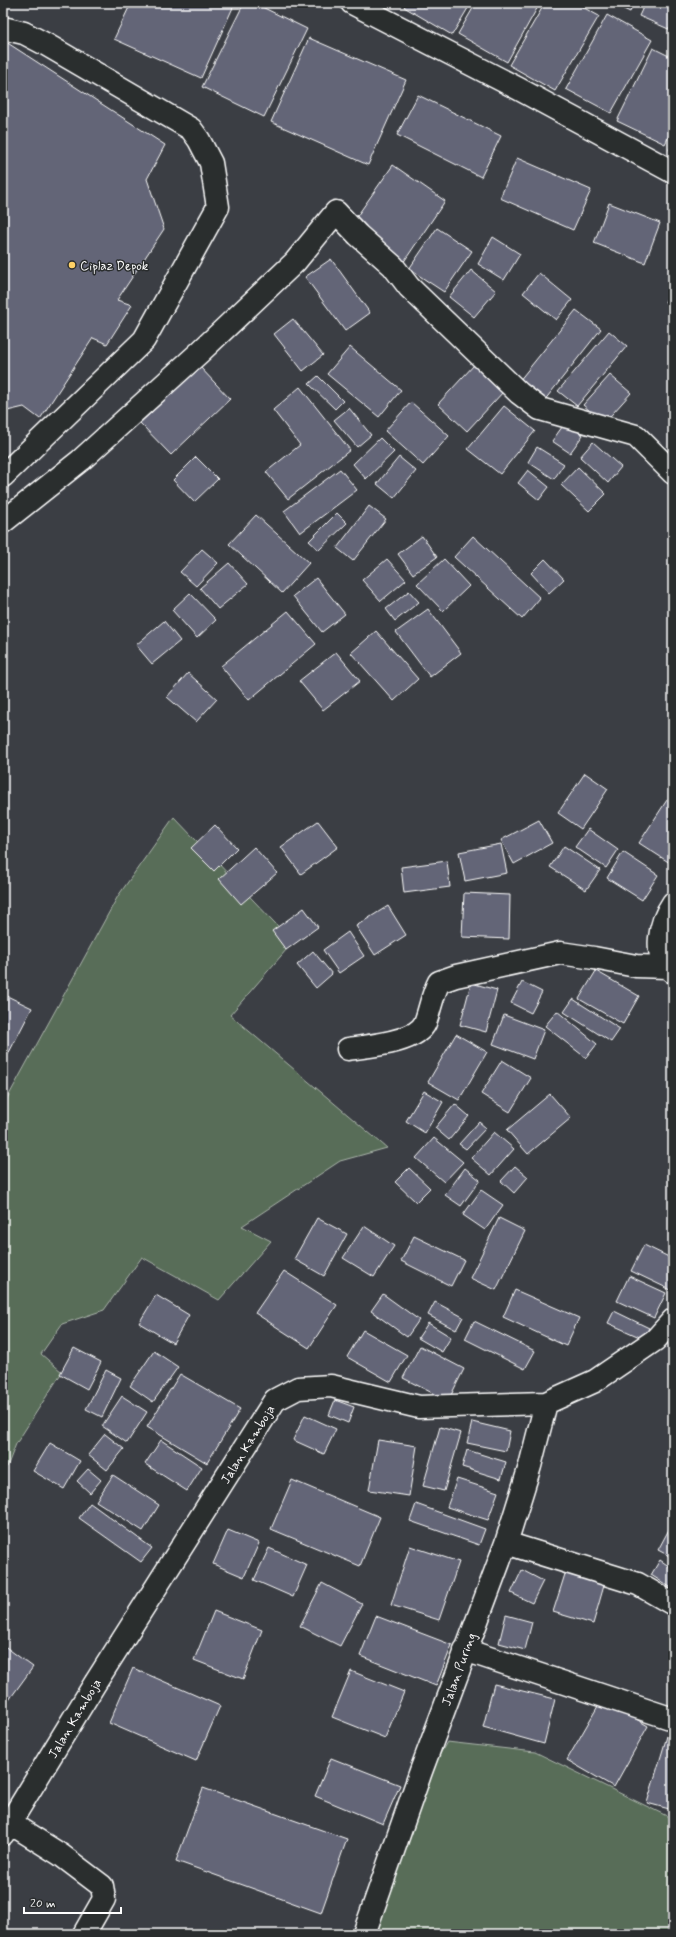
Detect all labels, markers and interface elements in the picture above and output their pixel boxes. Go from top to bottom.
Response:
place label: Ciplaz Depok [80,258,149,275]
marker: Ciplaz Depok [67,260,77,270]
street label: Jalan Kamboja [217,1402,279,1487]
street label: Jalan Puring [438,1630,481,1709]
street label: Jalan Kamboja [45,1676,106,1762]
scale bar [24,1889,121,1915]
text: 20 m [30,1896,56,1912]

